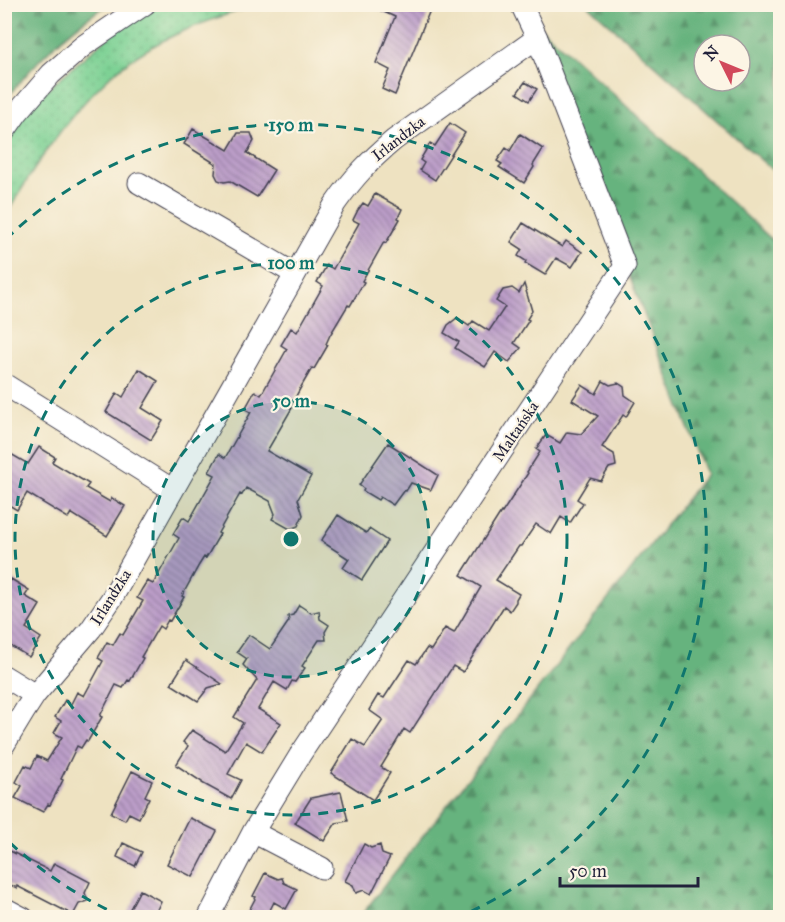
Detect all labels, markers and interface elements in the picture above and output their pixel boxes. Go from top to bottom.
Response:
north arrow [692,33,752,93]
text: N [700,41,723,65]
street label: Irlandzka [368,112,429,165]
text: 150 m [269,114,314,136]
text: 100 m [268,252,315,274]
text: 50 m [272,390,311,412]
street label: Maltańska [488,397,543,465]
centre of rings [281,529,301,549]
street label: Irlandzka [86,566,135,629]
scale bar [560,850,698,888]
text: 50 m [569,860,607,882]

